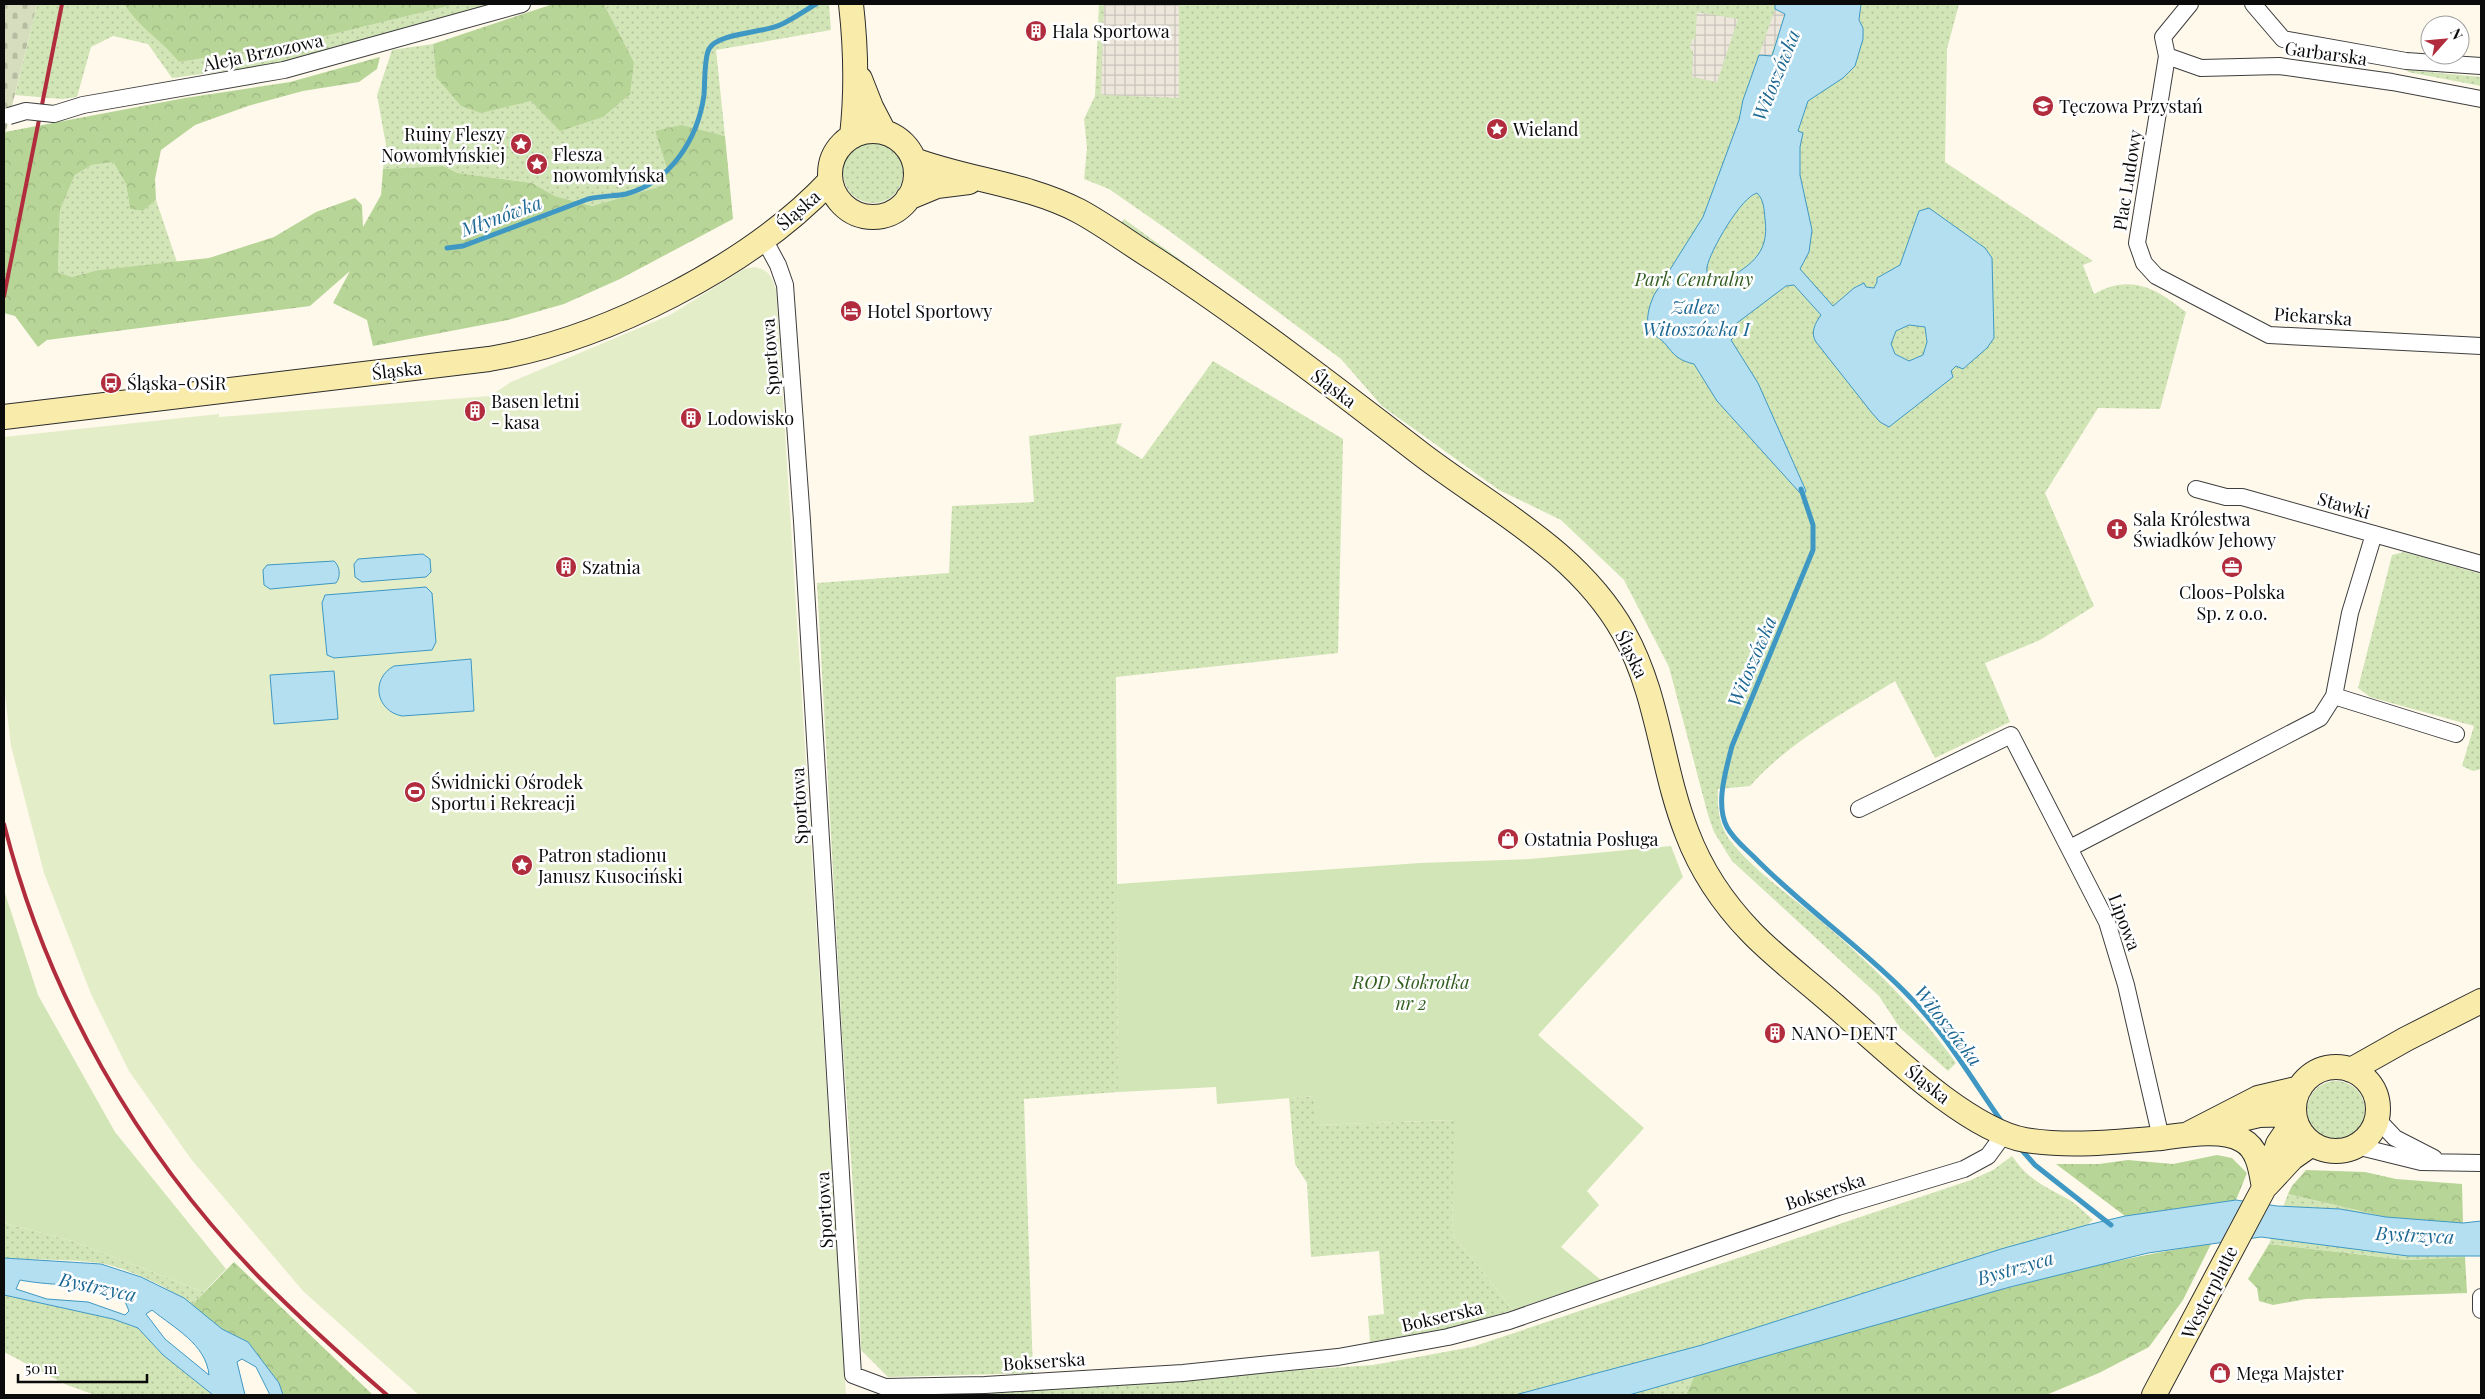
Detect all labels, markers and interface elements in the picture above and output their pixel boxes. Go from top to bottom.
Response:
north arrow [2420,15,2470,65]
building icon: Hala Sportowa [1024,19,1048,43]
place label: Hala Sportowa [1052,19,1170,43]
water label: Witoszówka [1745,25,1805,124]
text: N [2446,25,2468,43]
street label: Aleja Brzozowa [200,28,325,77]
street label: Garbarska [2283,35,2369,71]
school or university icon: Tęczowa Przystań [2031,94,2055,118]
place label: Tęczowa Przystań [2059,94,2203,118]
place icon: Wieland [1485,117,1509,141]
place label: Wieland [1512,117,1579,141]
place label: Ruiny Fleszy Nowomłyńskiej [381,122,505,167]
street label: Plac Ludowy [2107,128,2147,232]
place icon: Ruiny Fleszy Nowomłyńskiej [509,132,533,156]
place label: Flesza nowomłyńska [553,142,665,187]
place icon: Flesza nowomłyńska [525,152,549,176]
street label: Śląska [771,184,825,236]
water label: Młynówka [456,188,545,242]
park label: Park Centralny [1634,267,1754,291]
water label: Zalew Witoszówka I [1642,293,1751,341]
hotel icon: Hotel Sportowy [839,299,863,323]
place label: Hotel Sportowy [867,299,992,323]
street label: Piekarska [2273,301,2353,331]
street label: Sportowa [755,318,785,396]
street label: Śląska [370,355,424,385]
street label: Śląska [1307,363,1361,413]
bus stop icon: Śląska-OSiR [99,371,123,395]
place label: Śląska-OSiR [127,371,227,395]
place label: Basen letni - kasa [491,389,580,434]
building icon: Basen letni - kasa [463,399,487,423]
building icon: Lodowisko [679,406,703,430]
place label: Lodowisko [707,406,794,430]
street label: Stawki [2315,486,2373,524]
place label: Sala Królestwa Świadków Jehowy [2133,507,2276,552]
church icon: Sala Królestwa Świadków Jehowy [2105,517,2129,541]
building icon: Szatnia [554,555,578,579]
place label: Szatnia [582,555,641,579]
office icon: Cloos-Polska Sp. z o.o. [2220,555,2244,579]
place label: Cloos-Polska Sp. z o.o. [2179,580,2285,625]
water label: Witoszówka [1720,612,1782,710]
street label: Śląska [1610,626,1654,682]
street label: Sportowa [785,767,813,845]
place label: Świdnicki Ośrodek Sportu i Rekreacji [431,770,583,815]
sports icon: Świdnicki Ośrodek Sportu i Rekreacji [403,780,427,804]
shop icon: Ostatnia Posługa [1496,827,1520,851]
place label: Ostatnia Posługa [1524,827,1659,851]
place label: Patron stadionu Janusz Kusociński [537,843,683,888]
place icon: Patron stadionu Janusz Kusociński [510,853,534,877]
street label: Lipowa [2103,890,2147,954]
park label: ROD Stokrotka nr 2 [1351,970,1470,1015]
water label: Witoszówka [1909,979,1989,1071]
building icon: NANO-DENT [1763,1021,1787,1045]
place label: NANO-DENT [1791,1021,1897,1045]
street label: Śląska [1901,1059,1955,1109]
street label: Bokserska [1782,1167,1868,1215]
street label: Sportowa [810,1171,838,1249]
water label: Bystrzyca [2374,1219,2455,1249]
street label: Westerplatte [2175,1241,2243,1344]
water label: Bystrzyca [1973,1244,2056,1291]
water label: Bystrzyca [56,1265,139,1307]
street label: Bokserska [1399,1295,1485,1337]
street label: Bokserska [1002,1346,1086,1376]
scale bar [18,1352,146,1384]
text: 50 m [25,1358,58,1378]
shop icon: Mega Majster [2208,1361,2232,1385]
place label: Mega Majster [2236,1361,2344,1385]

